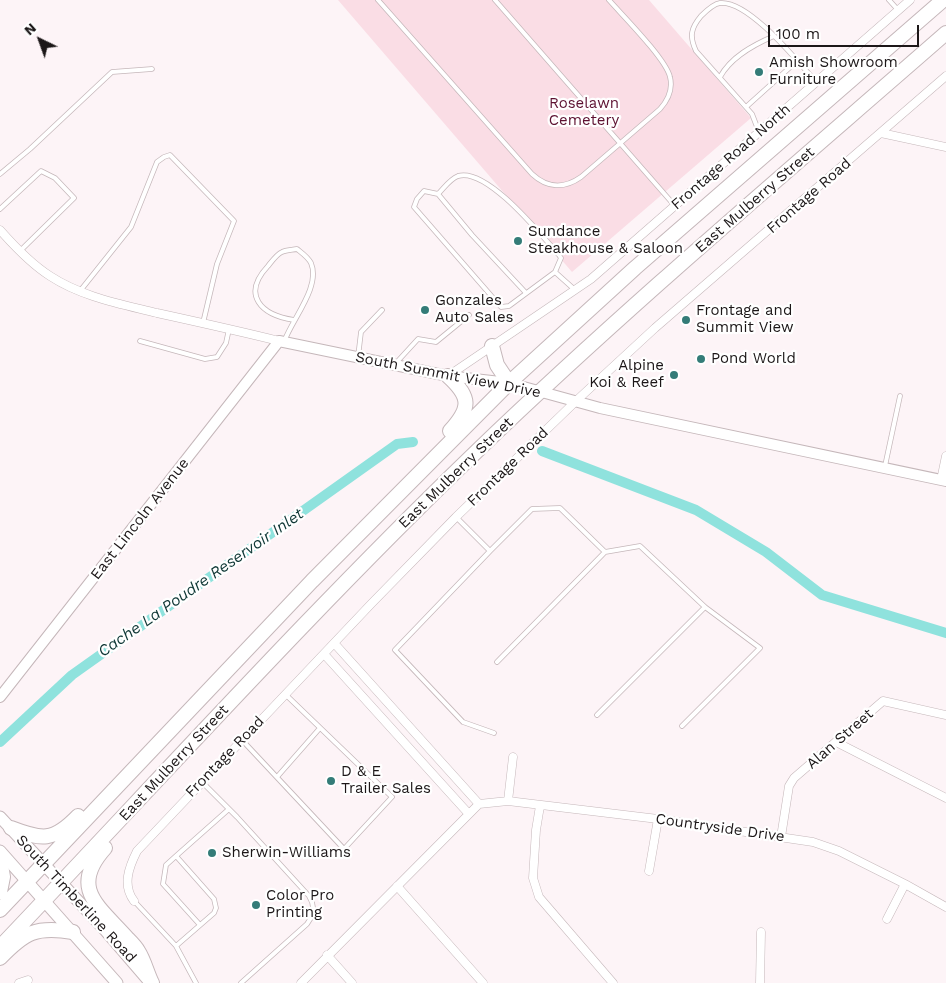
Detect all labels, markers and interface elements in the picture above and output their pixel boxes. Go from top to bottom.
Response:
north arrow [15,15,65,65]
scale bar [771,15,922,47]
text: N [21,19,39,38]
text: 100 m [776,25,820,43]
place label: Amish Showroom Furniture [769,54,898,89]
marker: Amish Showroom Furniture [753,66,765,78]
park label: Roselawn Cemetery [549,95,619,130]
street label: Frontage Road North [668,100,794,214]
street label: East Mulberry Street [692,143,818,257]
street label: Frontage Road [763,155,855,237]
place label: Sundance Steakhouse & Saloon [528,223,683,258]
marker: Sundance Steakhouse & Saloon [512,235,524,247]
place label: Gonzales Auto Sales [435,292,514,327]
place label: Frontage and Summit View [696,302,793,337]
marker: Gonzales Auto Sales [419,304,431,316]
marker: Frontage and Summit View [680,314,692,326]
street label: South Summit View Drive [354,348,542,402]
place label: Pond World [711,350,796,368]
marker: Pond World [695,353,707,365]
place label: Alpine Koi & Reef [589,357,664,392]
marker: Alpine Koi & Reef [668,369,680,381]
street label: East Mulberry Street [395,414,517,532]
street label: Frontage Road [464,424,552,510]
street label: East Lincoln Avenue [87,455,193,583]
water label: Cache La Poudre Reservoir Inlet [95,504,307,662]
street label: East Mulberry Street [116,701,232,825]
street label: Alan Street [803,705,877,773]
street label: Frontage Road [182,713,268,801]
place label: D & E Trailer Sales [341,763,431,798]
marker: D & E Trailer Sales [325,775,337,787]
street label: Countryside Drive [654,810,786,846]
street label: South Timberline Road [12,831,140,967]
place label: Sherwin-Williams [222,844,351,862]
marker: Sherwin-Williams [206,847,218,859]
place label: Color Pro Printing [266,887,334,922]
marker: Color Pro Printing [250,899,262,911]

